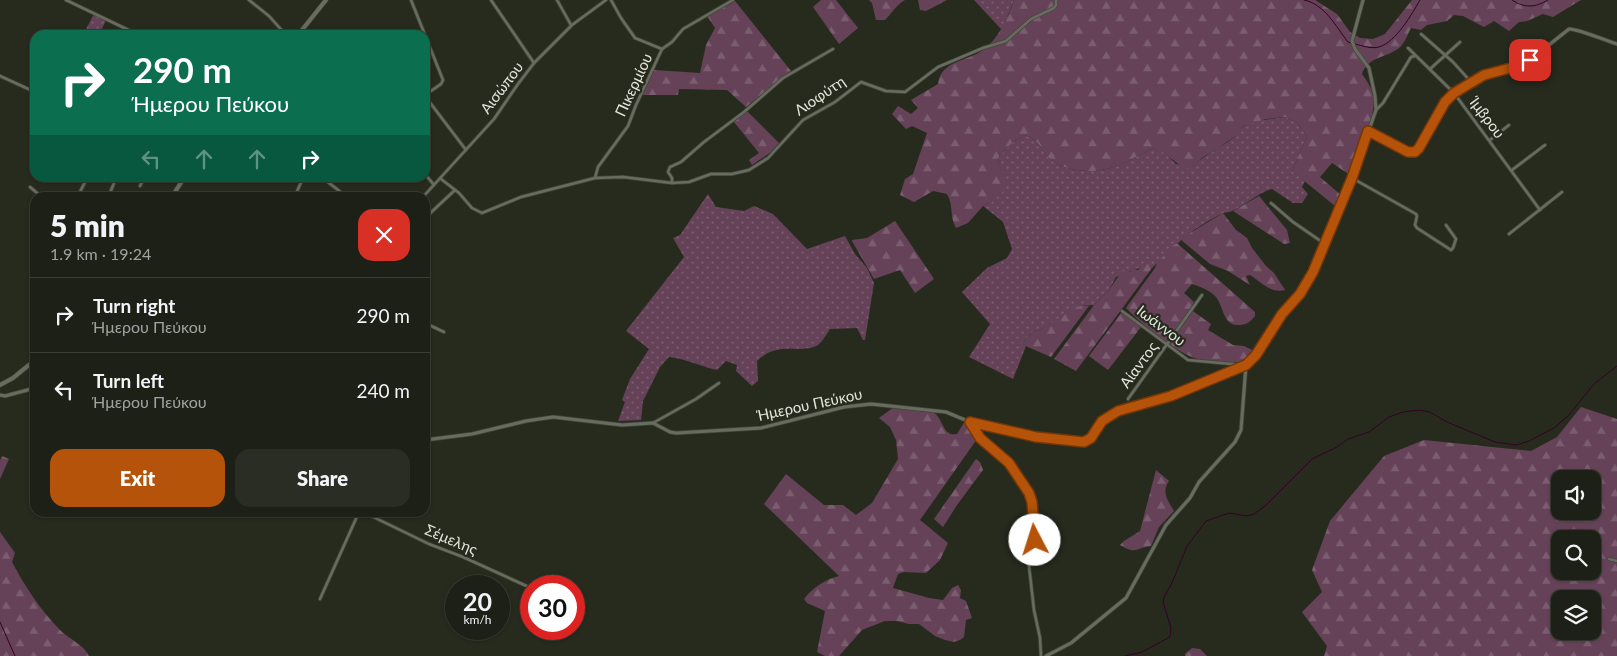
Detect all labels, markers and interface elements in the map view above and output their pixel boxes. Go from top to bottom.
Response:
pin [1509,39,1551,81]
icon: arrive [1516,46,1544,74]
text: 290 m [133,48,232,90]
icon: right [50,50,115,115]
street label: Πικερμίου [611,50,656,119]
street label: Αισώπου [476,58,526,117]
street label: Λιοφύτη [791,72,848,119]
text: Ήμερου Πεύκου [133,90,289,117]
street label: Ίμβρου [1465,92,1509,141]
icon: left [137,145,165,173]
icon: ahead [190,145,218,173]
icon: ahead [243,145,271,173]
icon: right [296,145,324,173]
text: 5 min [50,207,125,243]
button: close [358,209,410,261]
text: 1.9 km · 19:24 [50,244,151,263]
text: Turn right [93,294,175,317]
icon: right [50,301,78,329]
street label: Ιωάννου [1134,301,1190,349]
text: 290 m [356,304,410,327]
text: Ήμερου Πεύκου [93,317,207,336]
street label: Αίαντος [1115,338,1161,391]
text: Turn left [93,369,164,392]
icon: left [50,376,78,404]
text: 240 m [356,379,410,402]
street label: Ήμερου Πεύκου [754,384,864,424]
text: Ήμερου Πεύκου [93,392,207,411]
button: Exit [50,449,225,507]
button: Share [235,449,410,507]
map controls [1551,470,1601,640]
button: sound [1551,470,1601,520]
position arrow [1008,513,1060,565]
street label: Σέμελης [422,520,480,558]
button: search [1551,530,1601,580]
speed limit sign: 30 [520,575,585,640]
text: 20 [463,586,492,616]
button: layers [1551,590,1601,640]
text: km/h [463,612,492,627]

